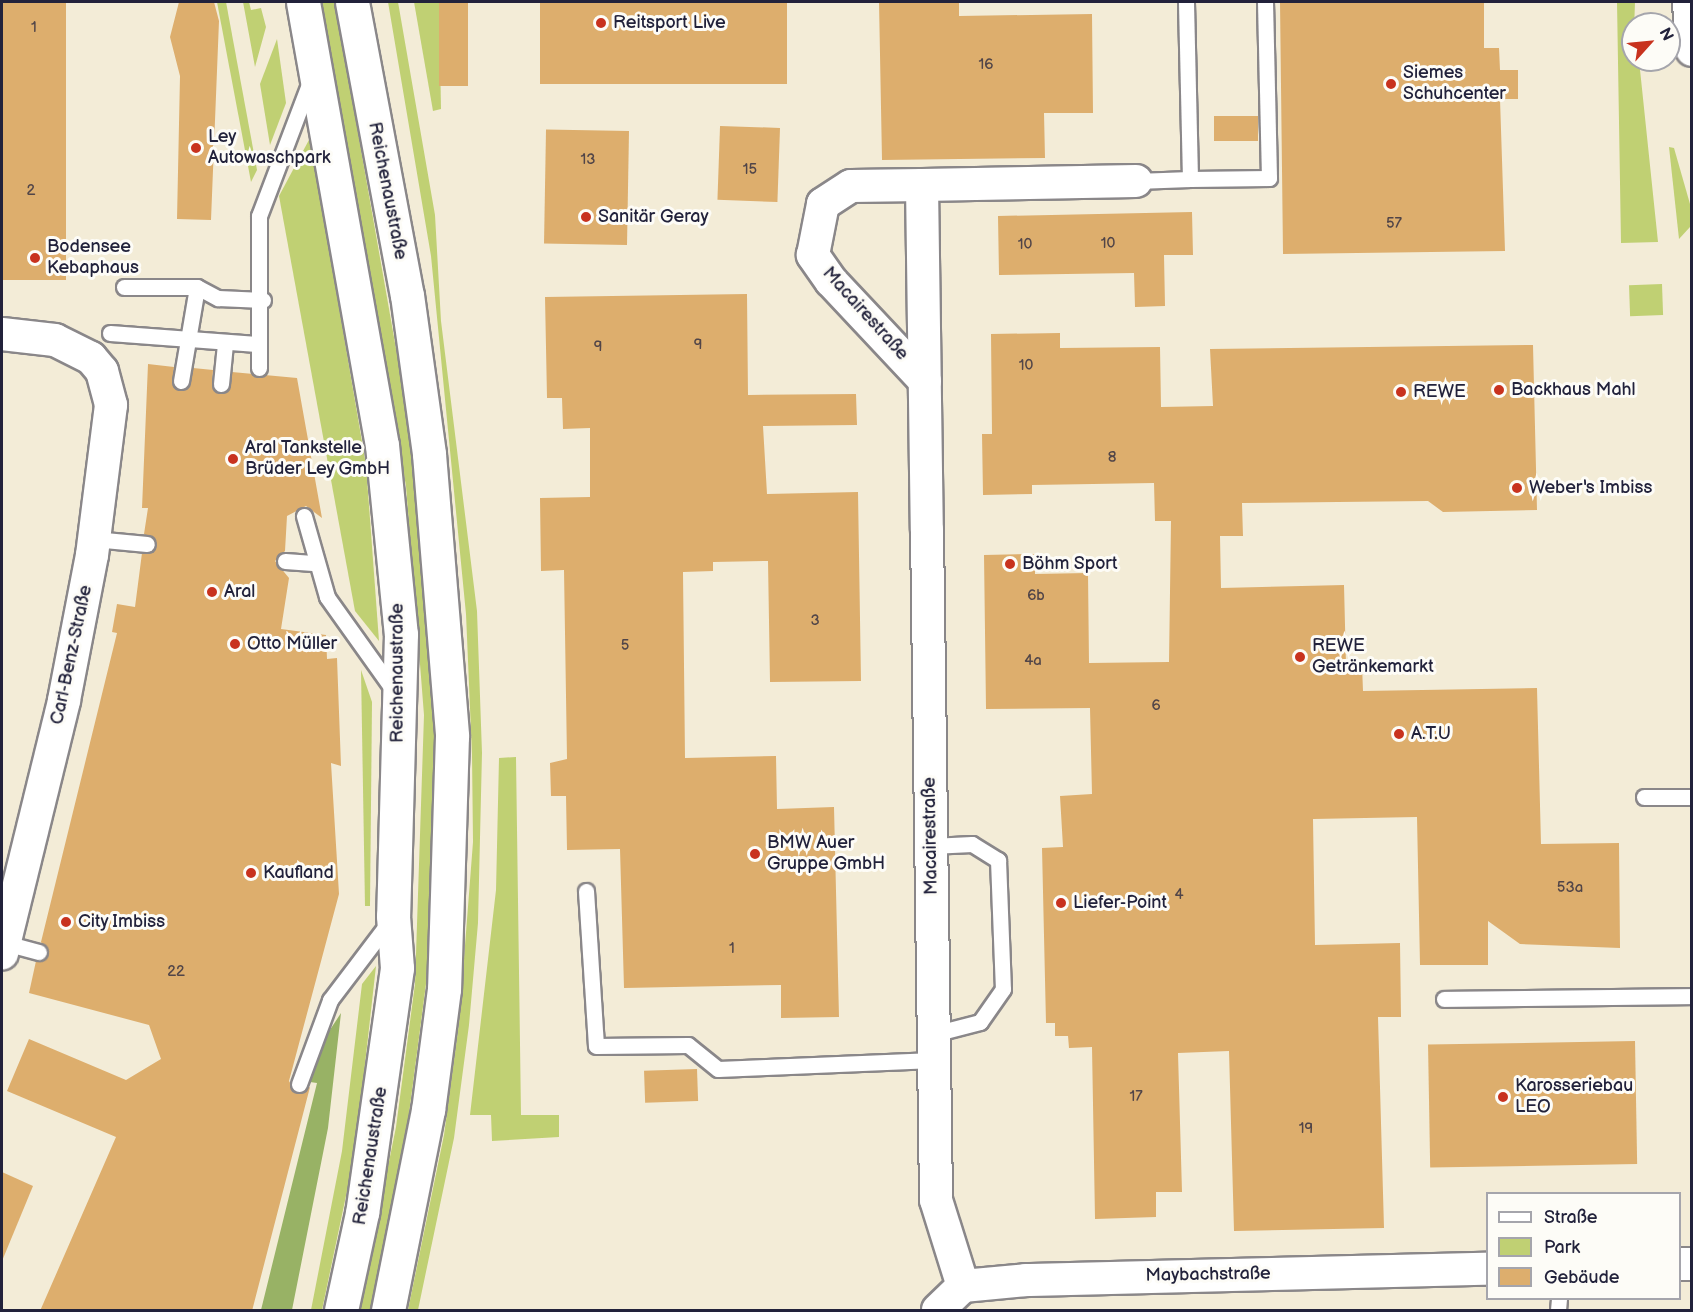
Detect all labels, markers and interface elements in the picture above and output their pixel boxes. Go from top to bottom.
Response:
place label: Reitsport Live [613,12,726,34]
north arrow [1621,12,1681,72]
marker: Reitsport Live [594,16,608,30]
house number: 1 [31,19,37,37]
text: N [1655,25,1677,44]
house number: 16 [979,56,993,74]
place label: Siemes Schuhcenter [1403,63,1506,106]
marker: Siemes Schuhcenter [1384,77,1398,91]
street label: Reichenaustraße [363,120,411,262]
place label: Ley Autowaschpark [208,127,330,170]
marker: Ley Autowaschpark [189,141,203,155]
house number: 13 [580,151,596,169]
house number: 15 [743,161,757,179]
house number: 2 [27,182,35,200]
place label: Sanitär Geray [598,206,709,228]
marker: Sanitär Geray [579,210,593,224]
house number: 57 [1386,215,1402,233]
house number: 10 [1101,235,1115,253]
house number: 10 [1018,236,1032,254]
place label: Bodensee Kebaphaus [47,237,139,280]
marker: Bodensee Kebaphaus [28,251,42,265]
street label: Macairestraße [817,263,913,365]
house number: 9 [694,336,702,354]
house number: 9 [594,338,602,356]
house number: 10 [1019,357,1033,375]
place label: Backhaus Mahl [1511,379,1636,401]
place label: REWE [1413,381,1466,403]
marker: Backhaus Mahl [1492,383,1506,397]
marker: REWE [1394,385,1408,399]
place label: Aral Tankstelle Brüder Ley GmbH [245,438,391,480]
house number: 8 [1108,449,1116,467]
marker: Aral Tankstelle Brüder Ley GmbH [226,452,240,466]
place label: Weber's Imbiss [1529,477,1652,499]
marker: Weber's Imbiss [1510,481,1524,495]
place label: Böhm Sport [1022,553,1118,575]
marker: Böhm Sport [1003,557,1017,571]
place label: Aral [224,581,255,603]
street label: Carl-Benz-Straße [47,583,97,727]
marker: Aral [205,585,219,599]
house number: 6b [1027,587,1045,605]
street label: Reichenaustraße [387,603,409,743]
house number: 3 [810,612,820,630]
place label: Otto Müller [247,633,337,655]
place label: REWE Getränkemarkt [1312,636,1434,678]
marker: Otto Müller [228,637,242,651]
house number: 5 [621,637,629,655]
marker: REWE Getränkemarkt [1293,650,1307,664]
house number: 4a [1024,652,1042,670]
house number: 6 [1151,697,1161,715]
place label: A.T.U [1411,723,1451,745]
marker: A.T.U [1392,727,1406,741]
street label: Macairestraße [919,777,943,895]
place label: BMW Auer Gruppe GmbH [767,833,885,876]
marker: BMW Auer Gruppe GmbH [748,847,762,861]
place label: Kaufland [263,862,334,884]
marker: Kaufland [244,866,258,880]
house number: 53a [1557,879,1583,897]
house number: 4 [1174,886,1184,904]
place label: Liefer-Point [1073,892,1167,914]
marker: Liefer-Point [1054,896,1068,910]
place label: City Imbiss [78,911,166,933]
marker: City Imbiss [59,915,73,929]
house number: 1 [729,940,735,958]
house number: 22 [167,963,185,981]
place label: Karosseriebau LEO [1515,1076,1633,1118]
street label: Reichenaustraße [349,1085,393,1227]
house number: 17 [1129,1088,1143,1106]
marker: Karosseriebau LEO [1496,1090,1510,1104]
house number: 19 [1299,1120,1313,1138]
legend [1486,1192,1681,1300]
text: Straße [1544,1207,1597,1228]
text: Park [1544,1237,1580,1258]
street label: Maybachstraße [1145,1263,1271,1287]
text: Gebäude [1544,1267,1620,1288]

